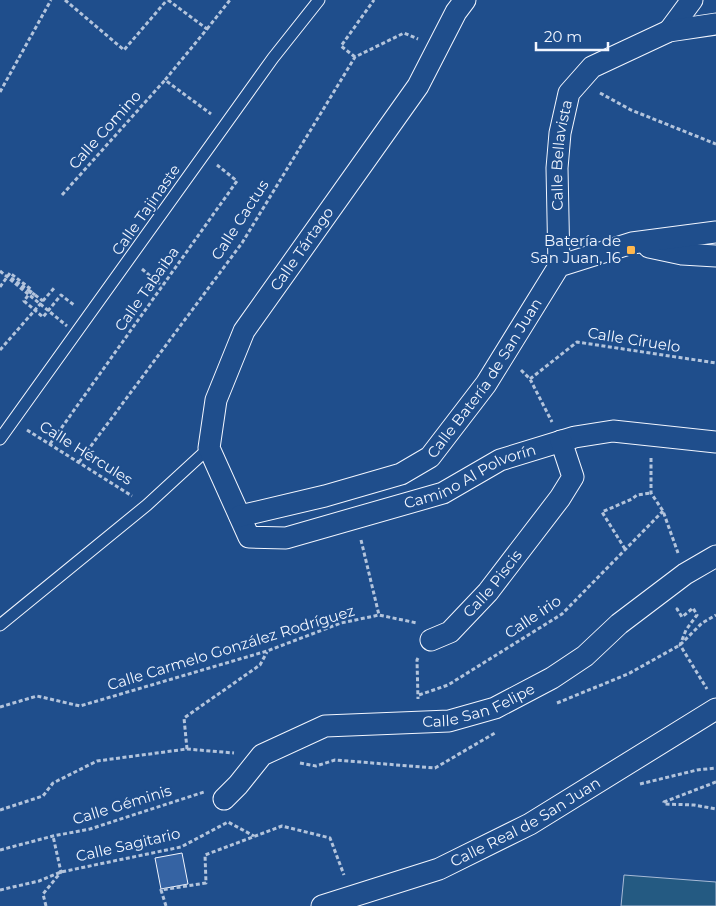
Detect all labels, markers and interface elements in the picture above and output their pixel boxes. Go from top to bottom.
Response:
scale bar [536,20,608,52]
text: 20 m [544,27,582,46]
street label: Calle Comino [64,86,145,173]
street label: Calle Bellavista [547,98,576,211]
street label: Calle Tajinaste [107,161,184,259]
street label: Calle Cactus [207,176,273,263]
street label: Calle Tártago [266,203,337,294]
place label: Batería de San Juan, 16 [531,231,621,267]
street label: Calle Tabaiba [110,243,183,335]
marker: Batería de San Juan, 16 [625,244,637,256]
street label: Calle Batería de San Juan [423,295,546,462]
street label: Calle Ciruelo [586,323,682,356]
street label: Calle Hércules [36,416,136,489]
street label: Camino Al Polvorín [402,440,538,513]
street label: Calle Piscis [459,546,526,621]
street label: Calle irio [501,591,564,642]
street label: Calle Carmelo González Rodríguez [105,601,357,694]
street label: Calle San Felipe [422,679,538,731]
street label: Calle Real de San Juan [447,773,604,871]
street label: Calle Géminis [70,780,174,829]
street label: Calle Sagitario [74,823,182,866]

